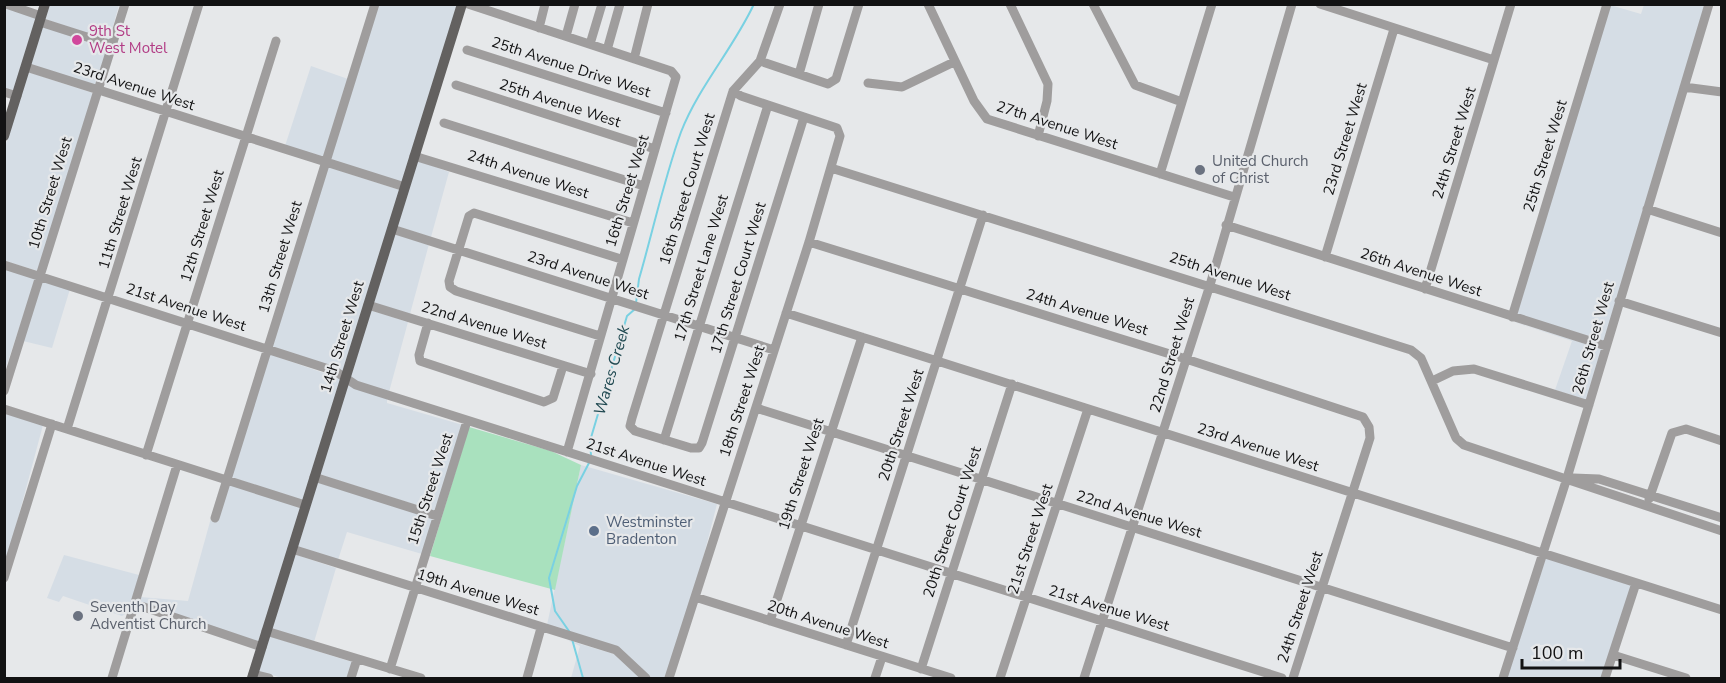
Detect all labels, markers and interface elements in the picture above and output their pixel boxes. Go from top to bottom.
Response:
place label: 9th St West Motel [89,21,168,58]
street label: 25th Avenue Drive West [489,32,654,102]
marker: 9th St West Motel [70,33,84,47]
street label: 23rd Avenue West [71,57,198,115]
street label: 25th Avenue West [497,74,624,132]
street label: 23rd Street West [1318,80,1372,198]
street label: 24th Street West [1427,84,1481,202]
street label: 27th Avenue West [994,96,1121,154]
street label: 25th Street West [1518,97,1572,215]
street label: 16th Street Court West [654,110,720,267]
street label: 16th Street West [600,132,654,250]
street label: 10th Street West [23,134,77,252]
street label: 24th Avenue West [465,145,592,203]
place label: United Church of Christ [1212,151,1308,188]
street label: 11th Street West [93,154,147,272]
marker: United Church of Christ [1193,163,1207,177]
street label: 12th Street West [175,167,229,285]
street label: 17th Street Lane West [669,191,733,344]
street label: 13th Street West [253,198,307,316]
street label: 17th Street Court West [705,199,771,356]
street label: 26th Avenue West [1358,243,1485,301]
street label: 23rd Avenue West [525,246,652,304]
street label: 25th Avenue West [1167,247,1294,305]
street label: 21st Avenue West [123,278,249,336]
street label: 14th Street West [315,278,369,396]
street label: 26th Street West [1567,279,1619,397]
street label: 24th Avenue West [1024,284,1151,340]
street label: 22nd Street West [1145,294,1199,415]
street label: 22nd Avenue West [419,296,550,354]
water label: Wares Creek [589,322,636,418]
street label: 18th Street West [715,342,770,459]
street label: 20th Street West [874,366,929,483]
street label: 19th Street West [774,415,829,532]
street label: 23rd Avenue West [1195,418,1322,476]
street label: 15th Street West [403,430,458,547]
street label: 21st Avenue West [583,433,709,491]
street label: 20th Street Court West [918,443,986,600]
street label: 21st Street West [1003,480,1058,597]
street label: 22nd Avenue West [1074,485,1205,543]
place label: Westminster Bradenton [606,512,693,549]
marker: Westminster Bradenton [587,524,601,538]
street label: 24th Street West [1273,548,1328,665]
street label: 19th Avenue West [415,564,542,620]
street label: 21st Avenue West [1046,580,1172,636]
street label: 20th Avenue West [765,595,892,653]
place label: Seventh Day Adventist Church [90,597,206,634]
marker: Seventh Day Adventist Church [71,609,85,623]
scale bar [1522,632,1620,670]
text: 100 m [1531,641,1583,665]

